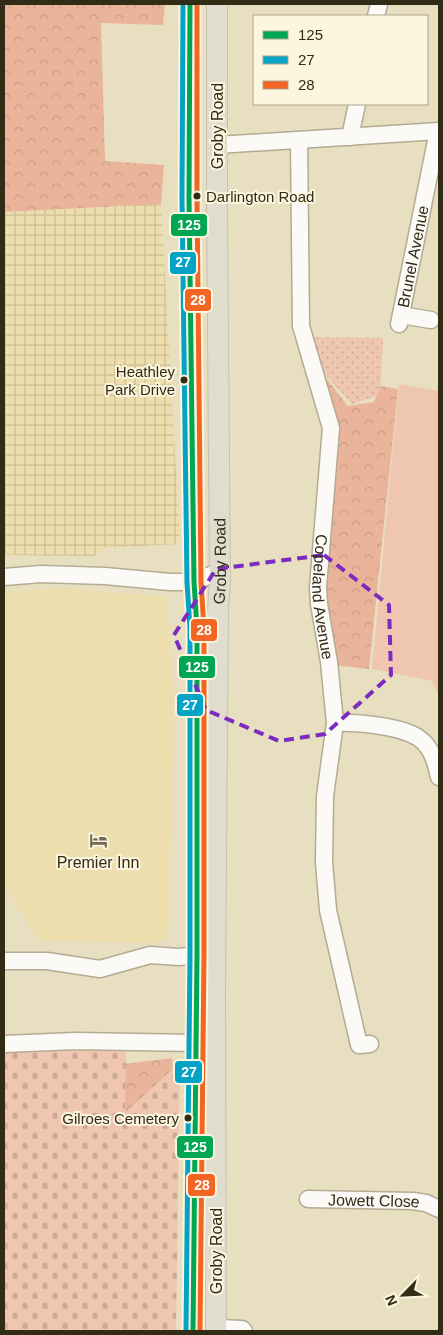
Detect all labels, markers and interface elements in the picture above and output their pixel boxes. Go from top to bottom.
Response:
legend [253,15,428,105]
text: 125 [298,26,323,43]
text: 27 [298,51,315,68]
text: 28 [298,76,315,93]
street label: Groby Road [209,83,226,169]
place label: Darlington Road [206,188,314,205]
marker: Darlington Road [192,191,202,201]
street label: Brunel Avenue [395,204,432,309]
line badge: 125 [170,213,208,237]
text: 125 [177,217,201,233]
line badge: 27 [169,251,197,275]
text: 27 [175,254,191,270]
line badge: 28 [184,288,212,312]
text: 28 [190,292,206,308]
place label: Heathley Park Drive [105,363,175,398]
marker: Heathley Park Drive [179,375,189,385]
street label: Groby Road [210,518,229,605]
street label: Copeland Avenue [309,534,336,661]
line badge: 28 [190,618,218,642]
text: 28 [196,622,212,638]
line badge: 125 [178,655,216,679]
text: 125 [185,659,209,675]
line badge: 27 [176,693,204,717]
text: 27 [182,697,198,713]
hotel icon: Premier Inn [88,831,108,851]
place label: Premier Inn [57,854,139,871]
line badge: 27 [174,1060,203,1084]
text: 27 [181,1064,197,1080]
place label: Gilroes Cemetery [62,1110,179,1127]
marker: Gilroes Cemetery [183,1113,193,1123]
line badge: 125 [176,1135,214,1159]
text: 125 [183,1139,207,1155]
line badge: 28 [187,1173,216,1197]
text: 28 [194,1177,210,1193]
street label: Jowett Close [328,1191,421,1211]
street label: Groby Road [208,1208,225,1294]
north arrow [378,1270,428,1320]
text: N [382,1292,400,1308]

